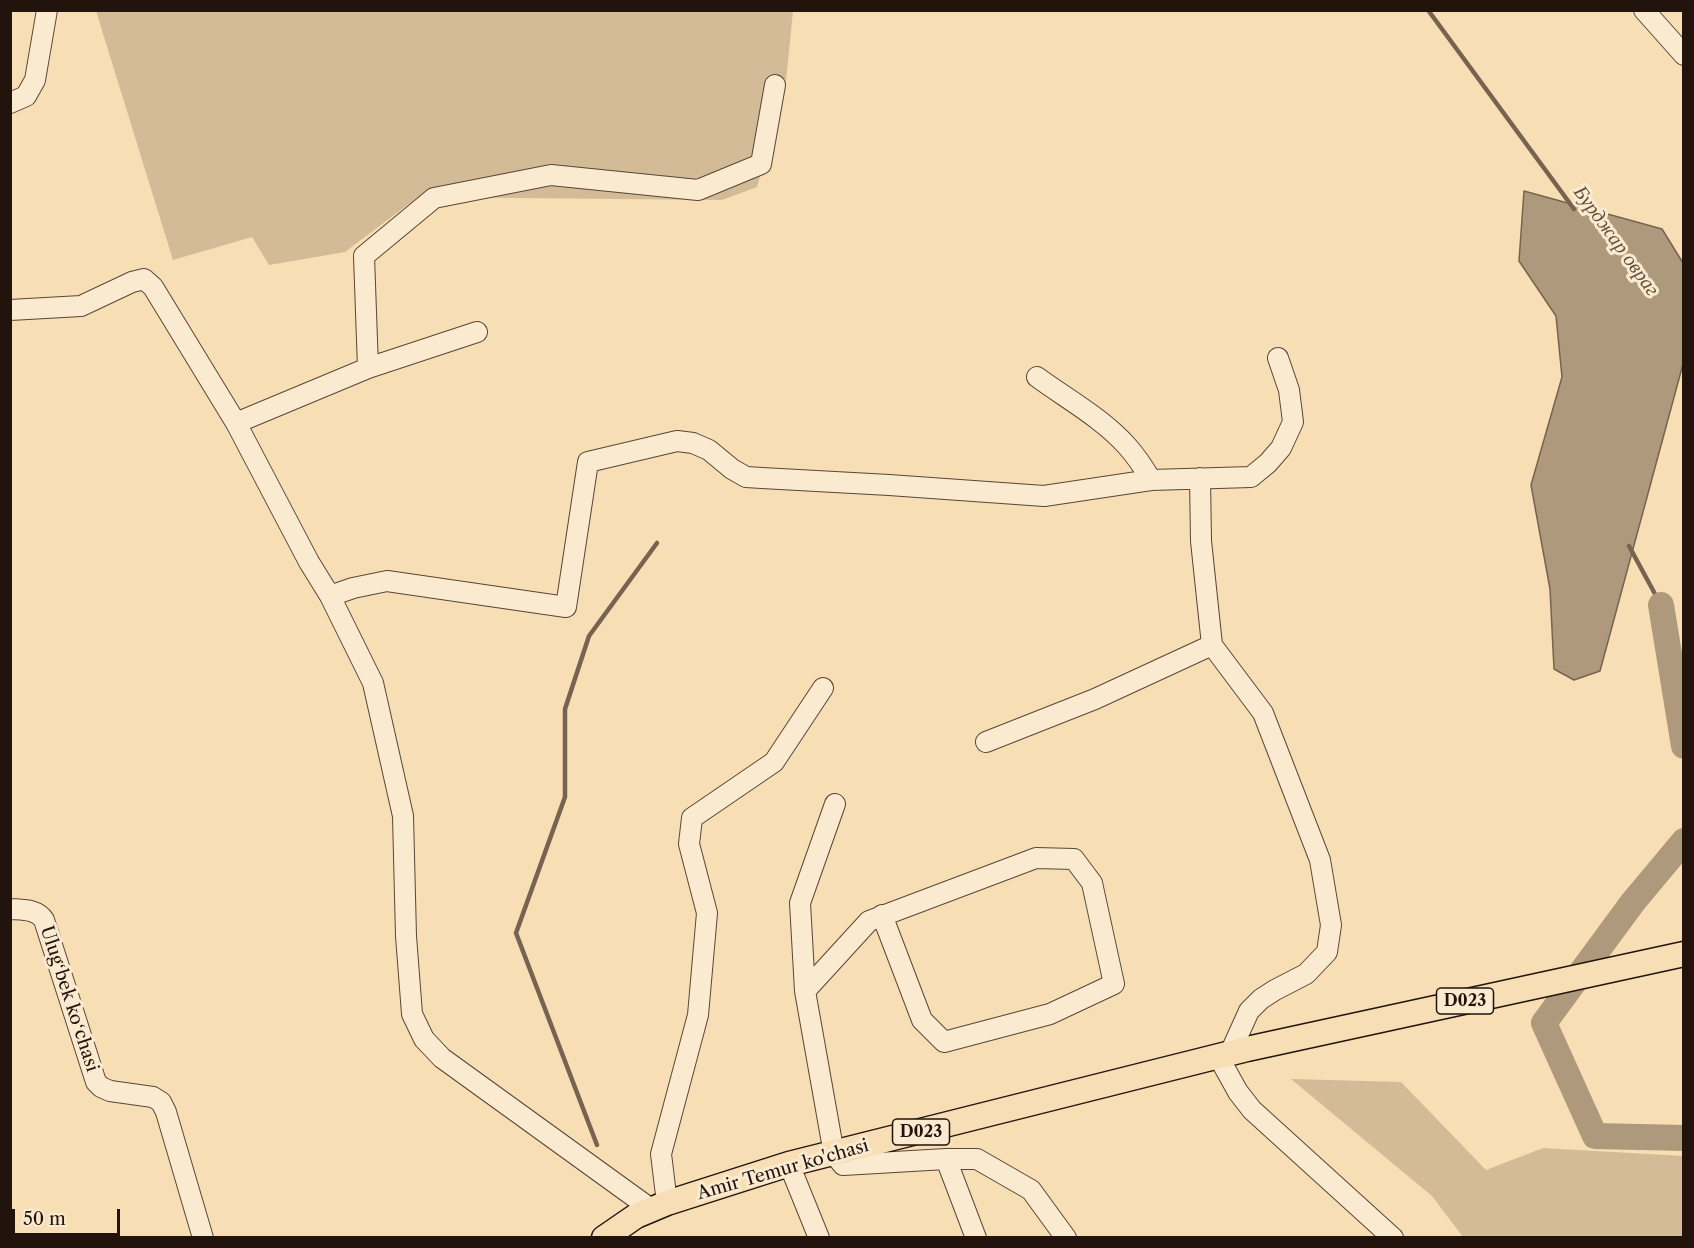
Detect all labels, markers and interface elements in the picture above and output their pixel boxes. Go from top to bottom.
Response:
water label: Бурджар овраг [1568,181,1664,301]
street label: Ulugʻbek koʻchasi [35,923,103,1075]
road number: D023 [1436,988,1494,1014]
road number: D023 [892,1119,950,1145]
street label: Amir Temur ko'chasi [695,1135,871,1205]
scale bar [15,1197,123,1235]
text: 50 m [23,1208,66,1230]

